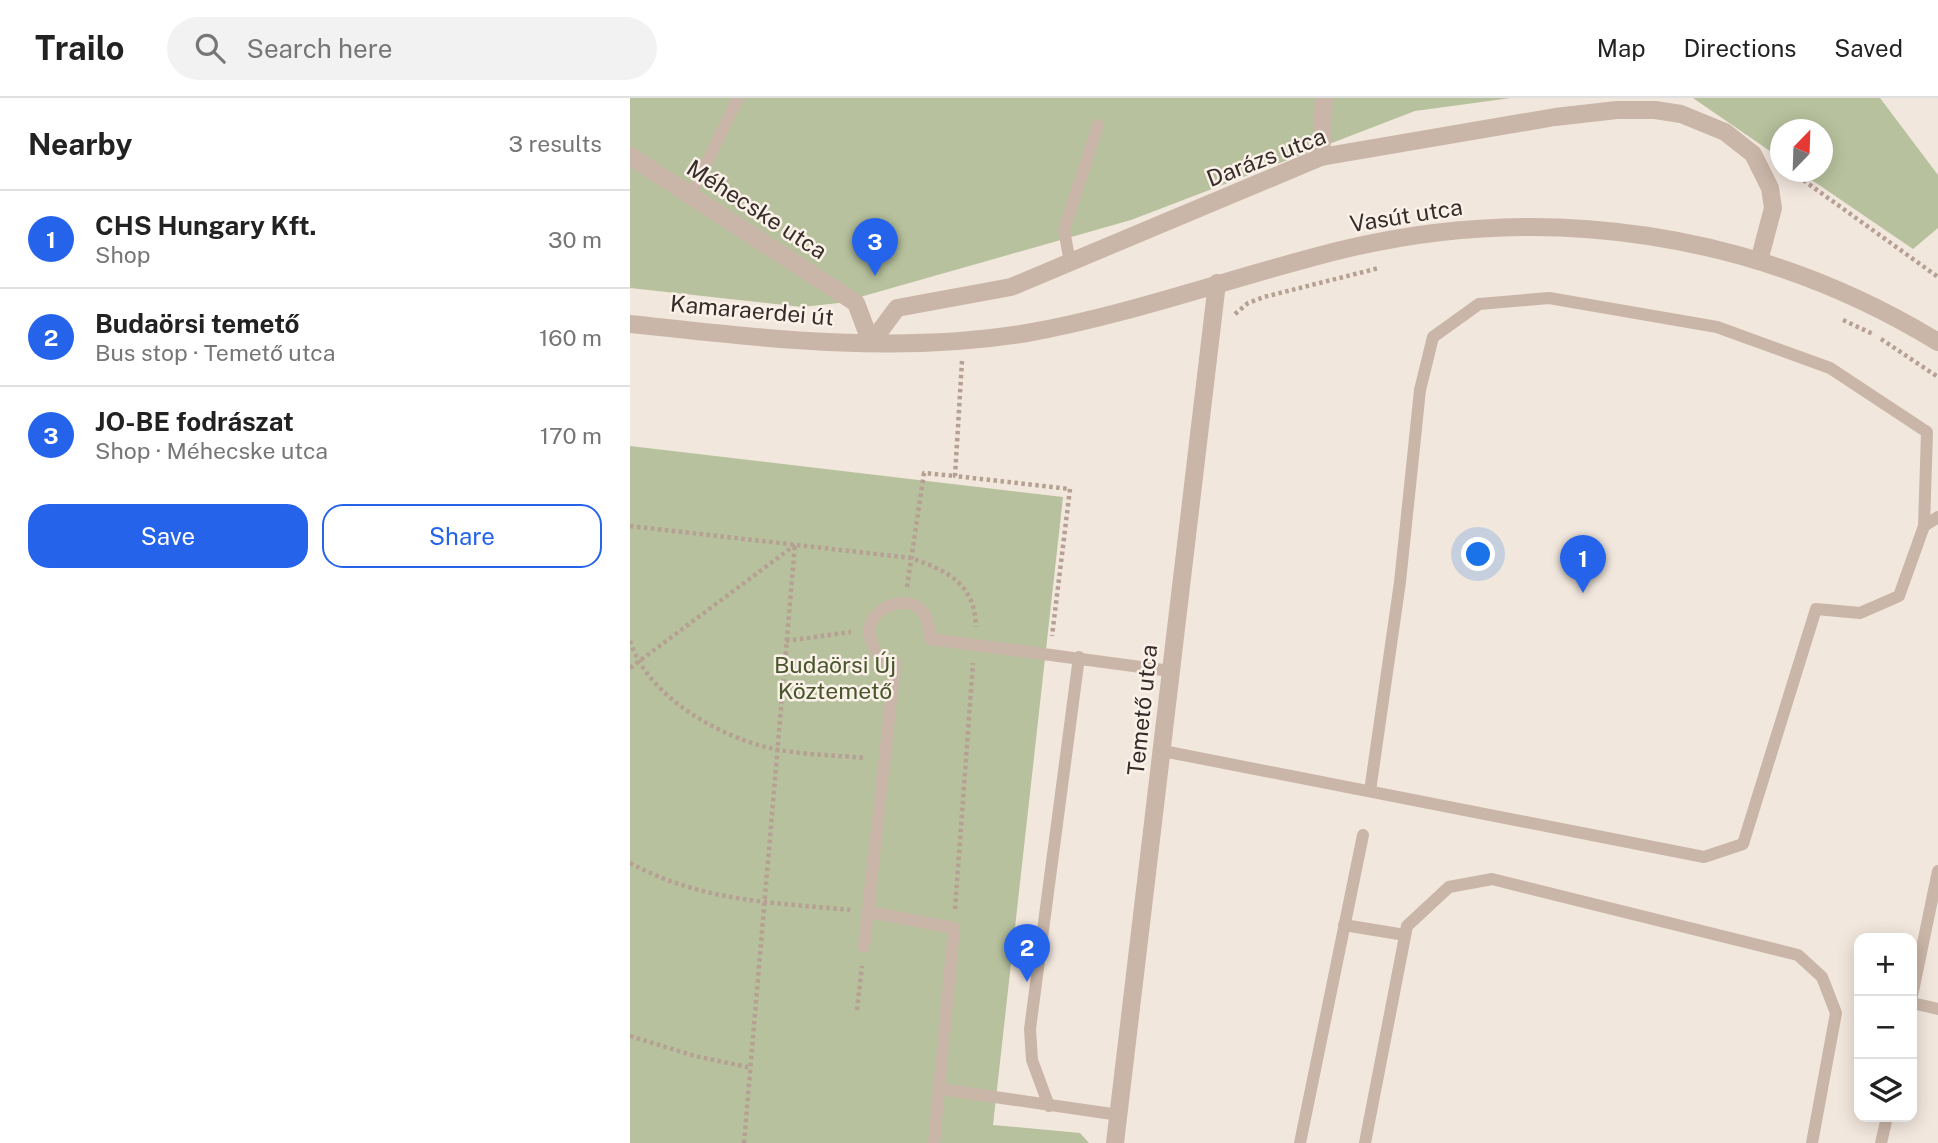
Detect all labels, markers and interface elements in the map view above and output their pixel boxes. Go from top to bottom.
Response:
search box [167,17,657,80]
text: Trailo [35,29,125,67]
icon: search [191,29,229,67]
text: Search here [247,33,392,64]
text: Map [1597,34,1646,62]
text: Directions [1684,34,1796,62]
text: Saved [1834,34,1903,62]
north arrow [1770,119,1833,182]
street label: Darázs utca [1203,122,1329,192]
text: Nearby [28,126,132,162]
text: 3 results [508,130,602,157]
street label: Méhecske utca [682,154,832,264]
street label: Vasút utca [1348,193,1464,237]
text: CHS Hungary Kft. [95,210,317,241]
pin: 3 [852,218,898,276]
text: 1 [46,226,56,253]
text: 30 m [548,226,602,253]
text: Shop [95,241,150,268]
street label: Kamaraerdei út [669,289,835,331]
text: Budaörsi temető [95,308,300,339]
text: 2 [44,324,58,351]
text: 160 m [539,324,602,351]
text: Bus stop · Temető utca [95,339,335,366]
text: JO-BE fodrászat [95,406,294,437]
text: 3 [43,422,59,449]
text: 170 m [540,422,602,449]
text: Shop · Méhecske utca [95,437,328,464]
button: Save [28,504,308,568]
button: Share [322,504,602,568]
pin: 1 [1560,535,1606,593]
your location [1461,537,1495,571]
street label: Temető utca [1122,643,1162,777]
park label: Budaörsi Új Köztemető [774,651,896,704]
pin: 2 [1004,924,1050,982]
map controls [1854,933,1917,1122]
button: + [1854,933,1917,996]
button: − [1854,996,1917,1059]
button: layers [1854,1059,1917,1122]

